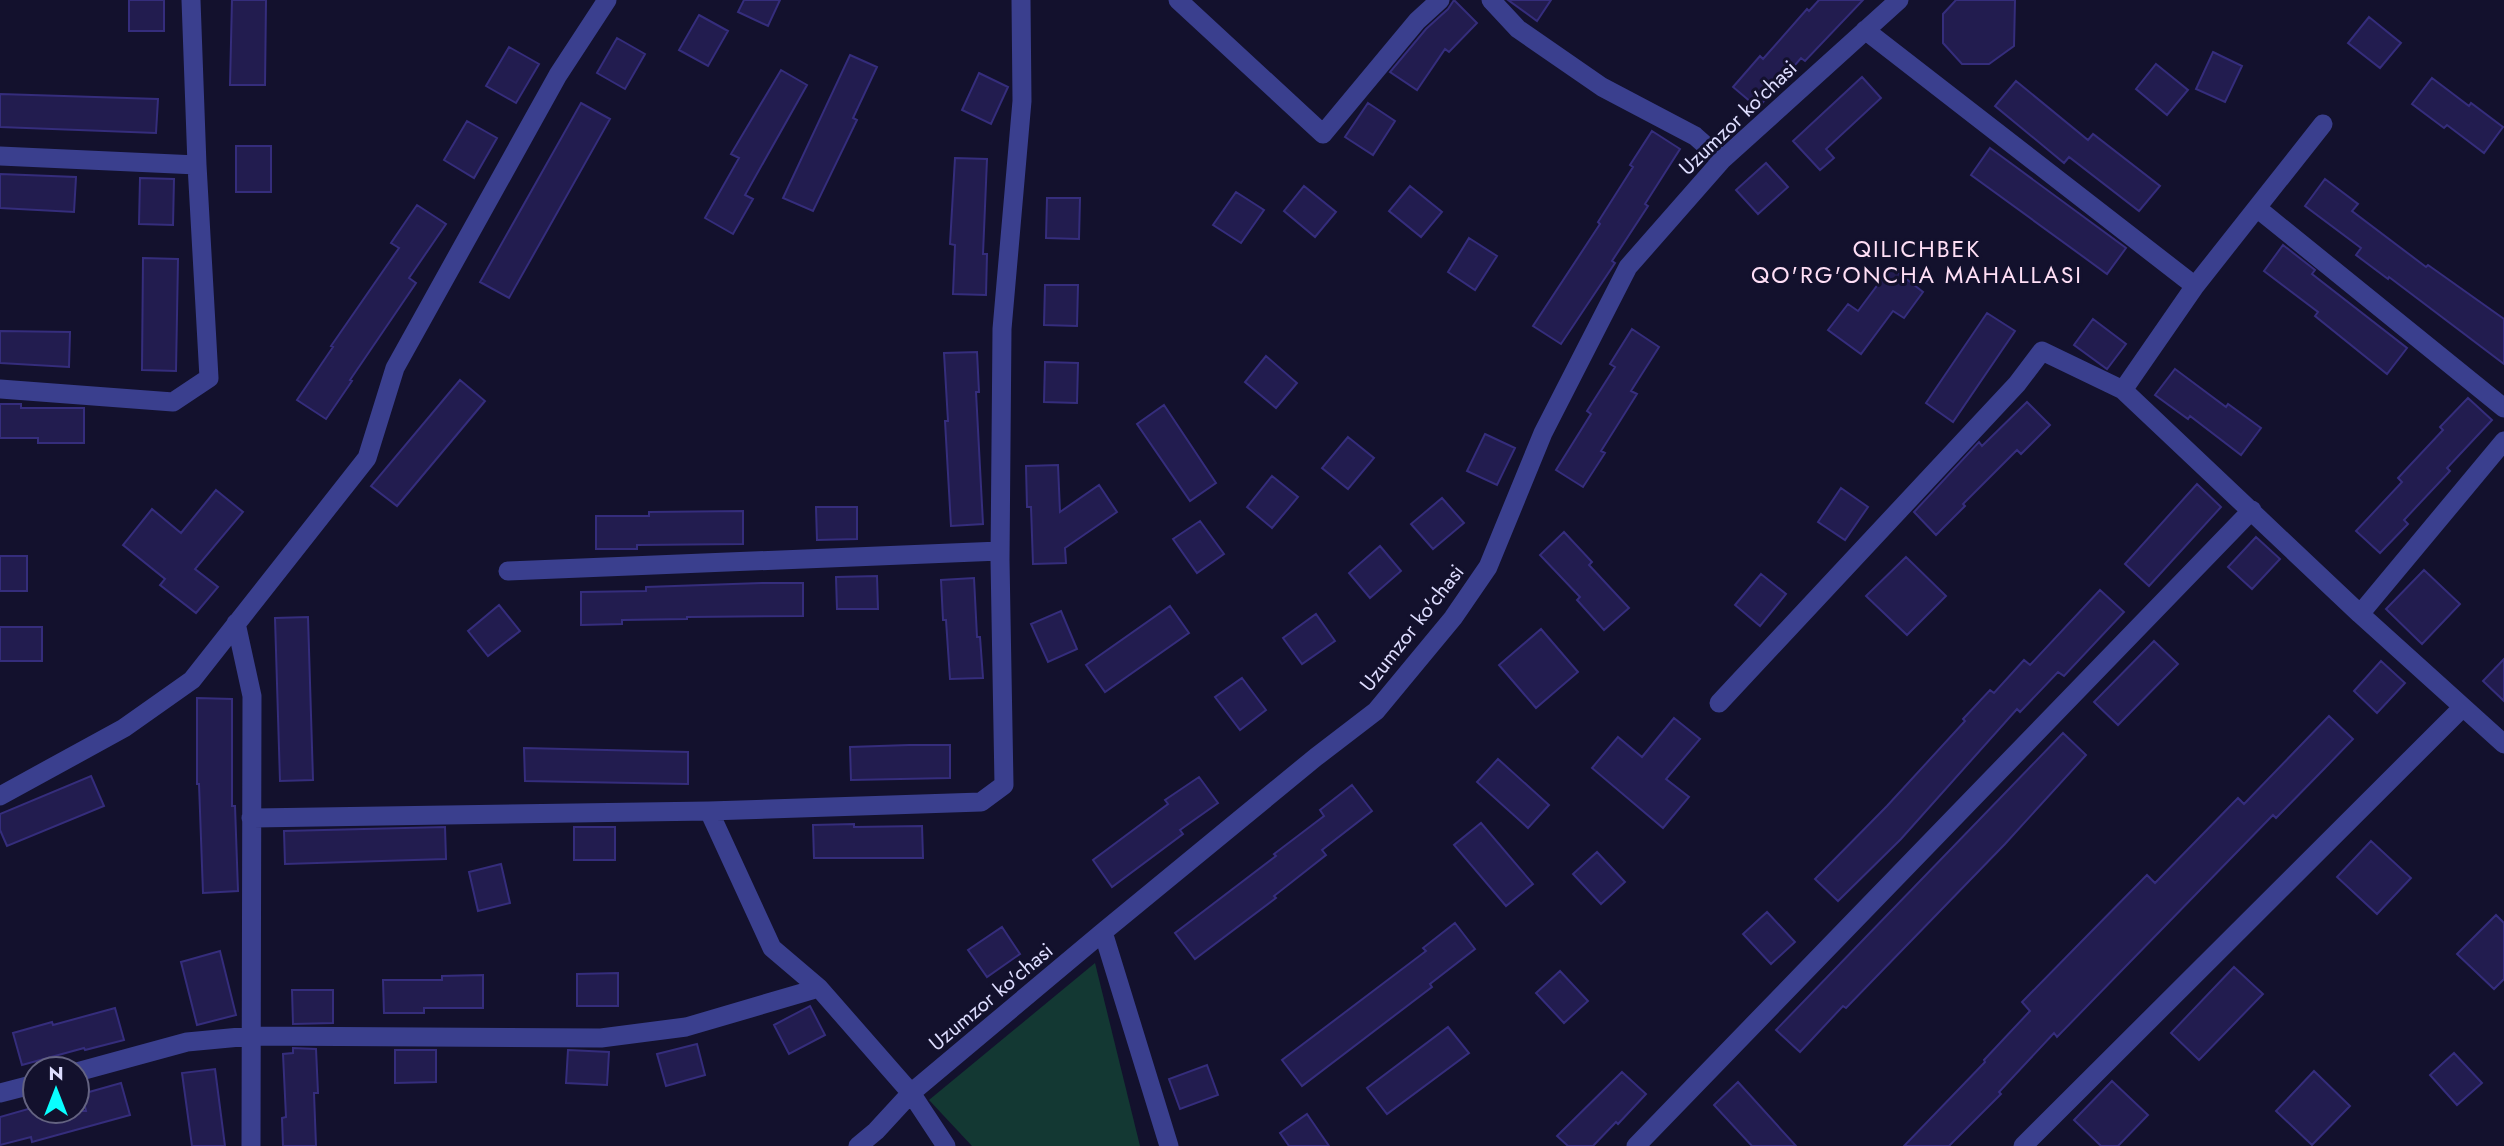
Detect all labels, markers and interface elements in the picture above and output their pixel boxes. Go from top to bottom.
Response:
street label: Uzumzor ko'chasi [1672,54,1804,182]
district label: QILICHBEK QO'RG'ONCHA MAHALLASI [1751,232,2083,292]
street label: Uzumzor ko'chasi [1353,558,1471,698]
street label: Uzumzor ko'chasi [922,936,1060,1058]
north arrow [21,1055,91,1125]
text: N [48,1060,64,1087]

